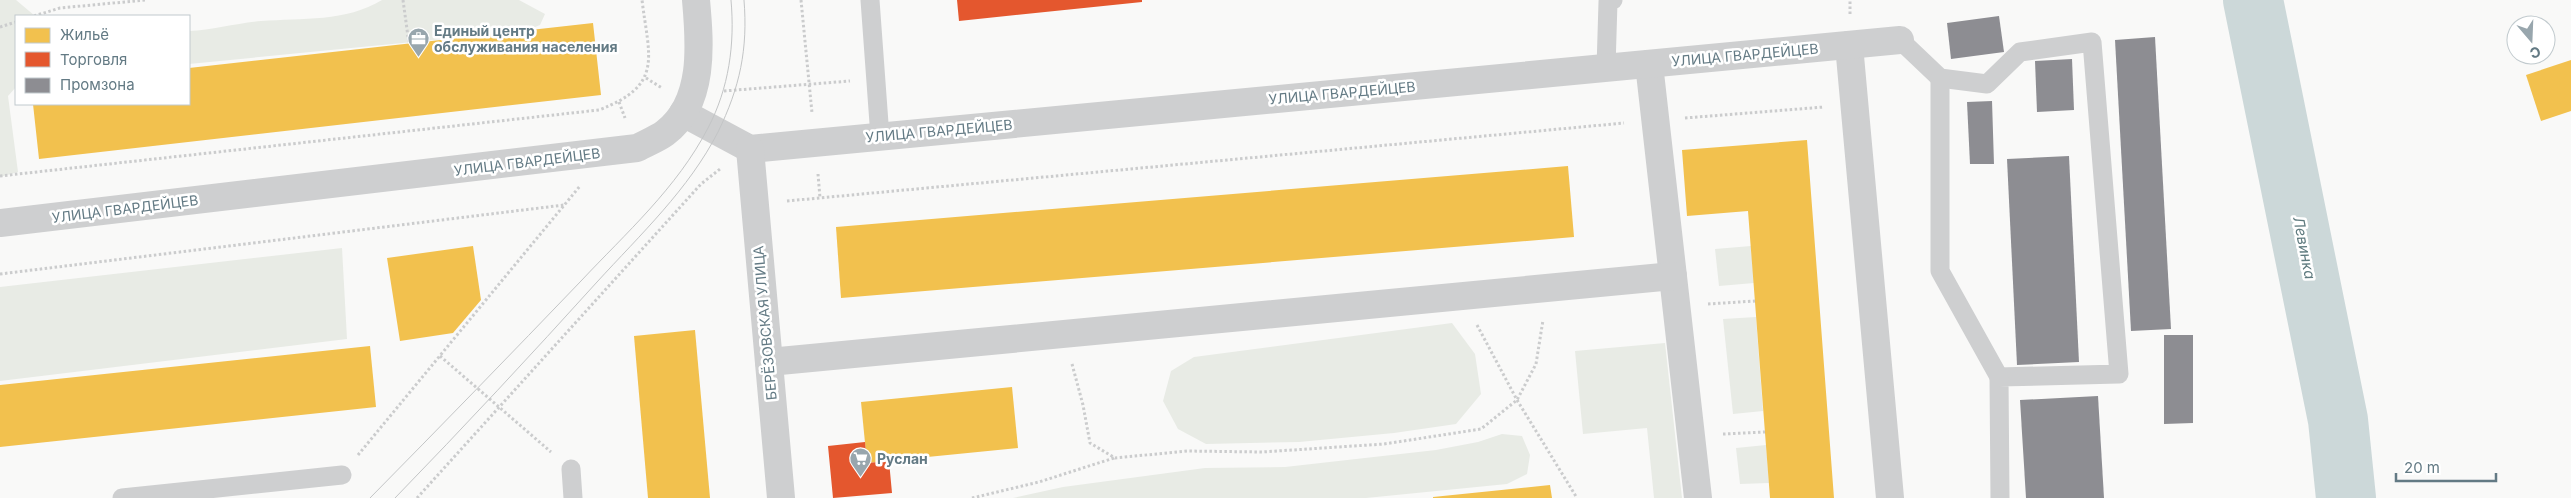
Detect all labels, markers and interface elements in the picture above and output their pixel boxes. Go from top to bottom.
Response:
legend [15,15,190,105]
north arrow [2506,15,2556,65]
place label: Единый центр обслуживания населения [434,22,618,55]
text: Жильё [60,25,109,44]
office icon: Единый центр обслуживания населения [406,27,430,58]
street label: УЛИЦА ГВАРДЕЙЦЕВ [1671,39,1819,69]
text: С [2528,43,2543,62]
text: Торговля [60,50,127,69]
text: Промзона [60,75,135,94]
street label: УЛИЦА ГВАРДЕЙЦЕВ [1268,77,1416,107]
street label: УЛИЦА ГВАРДЕЙЦЕВ [865,115,1013,145]
street label: УЛИЦА ГВАРДЕЙЦЕВ [453,143,601,179]
street label: УЛИЦА ГВАРДЕЙЦЕВ [51,190,199,226]
water label: Левинка [2289,215,2320,281]
street label: БЕРЁЗОВСКАЯ УЛИЦА [749,245,780,401]
supermarket icon: Руслан [849,447,873,478]
place label: Руслан [877,450,928,467]
scale bar [2396,450,2496,482]
text: 20 m [2404,458,2440,477]

